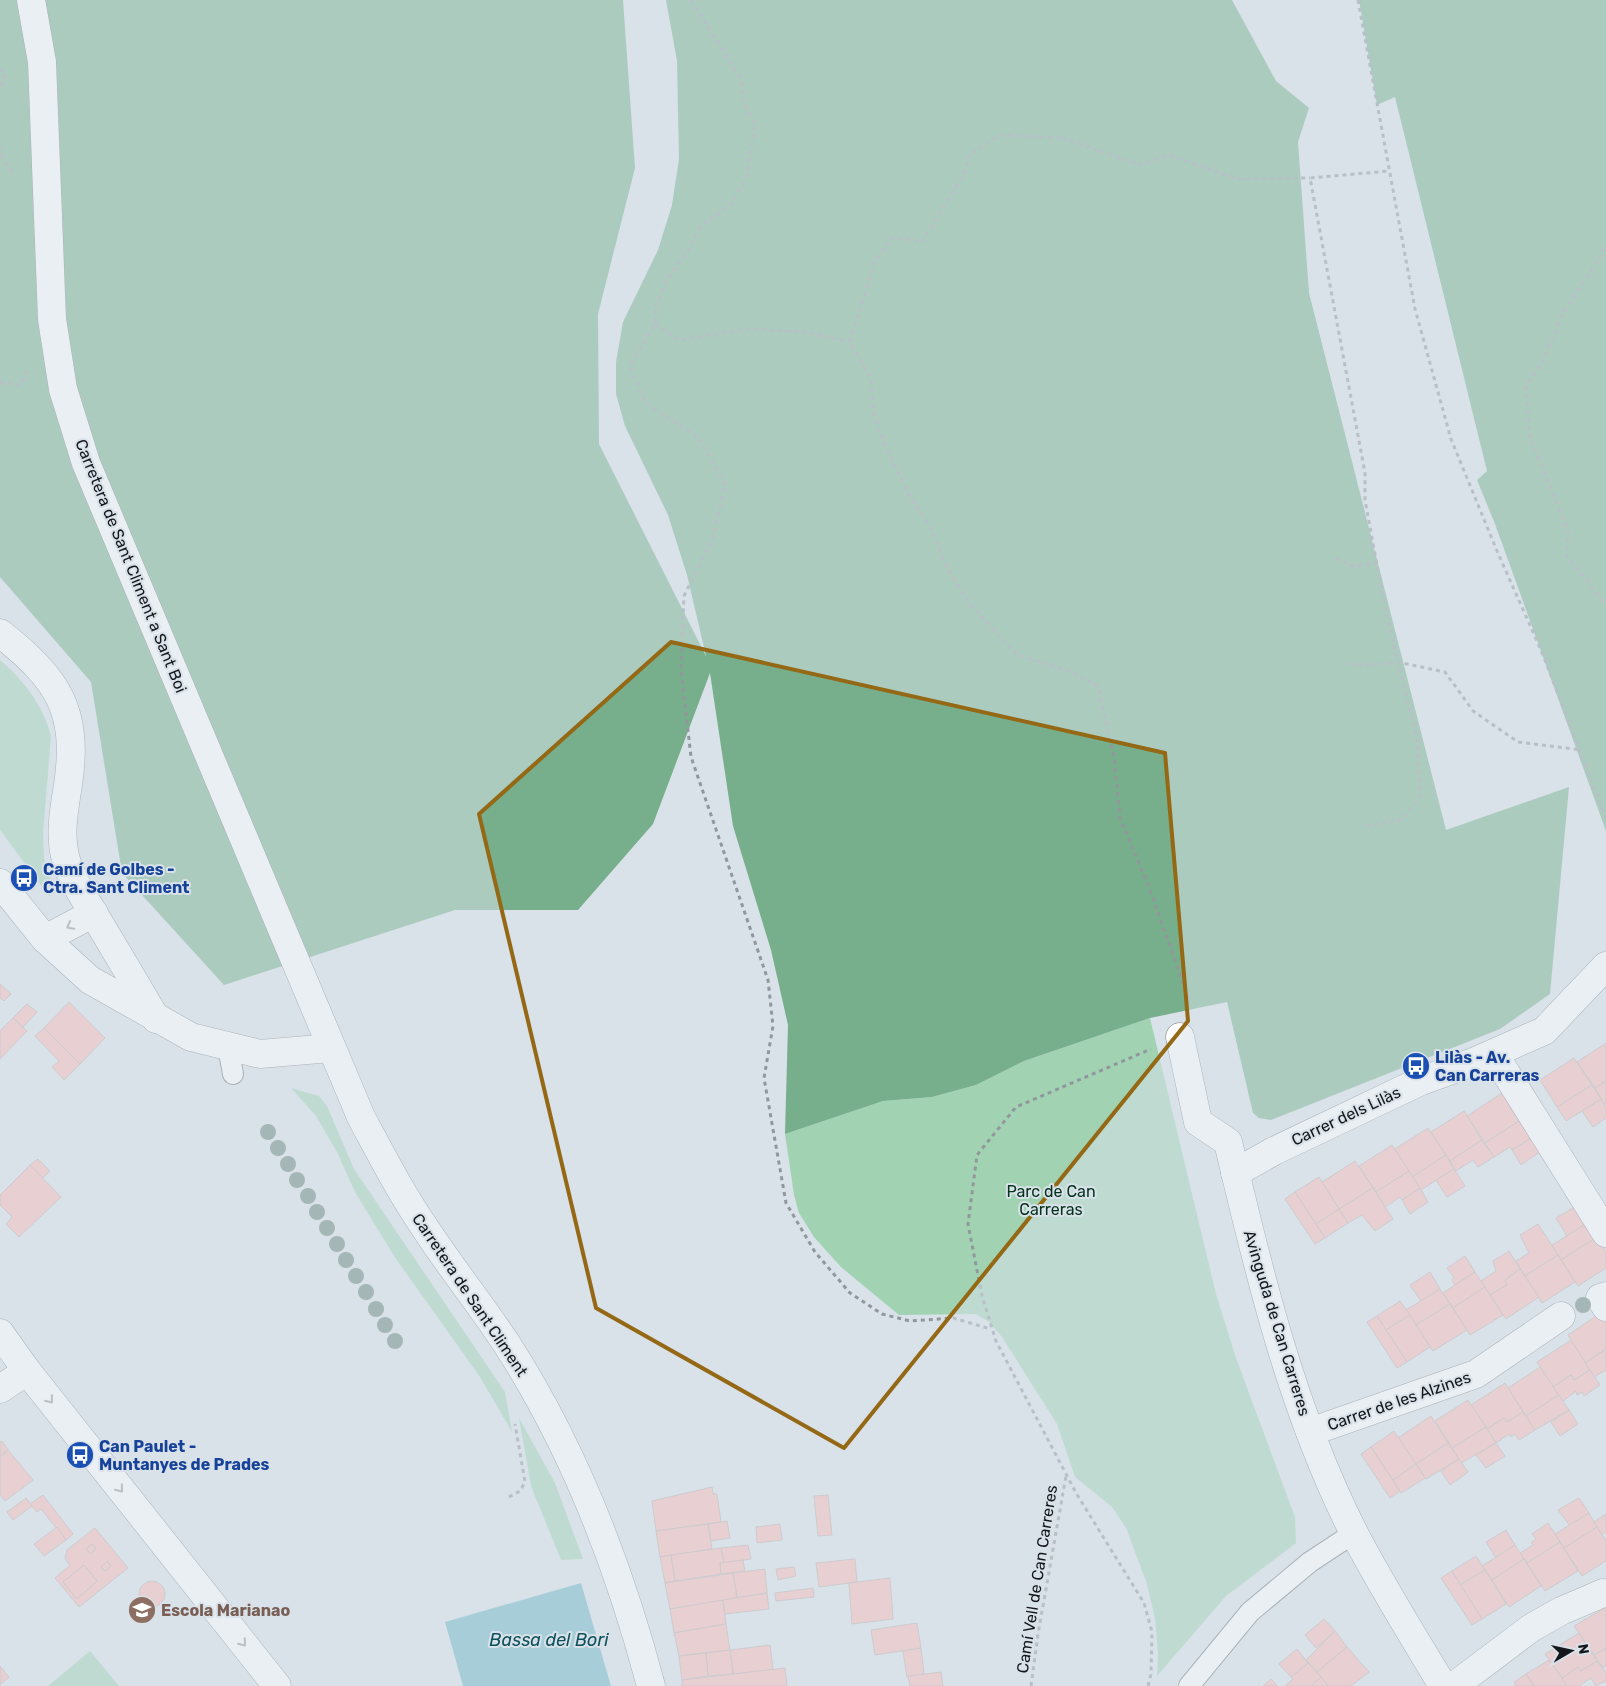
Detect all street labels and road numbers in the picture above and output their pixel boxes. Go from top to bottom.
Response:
street label: Carretera de Sant Climent a Sant Boi [71,437,191,695]
street label: Carrer dels Lilàs [1288,1082,1404,1150]
street label: Carretera de Sant Climent [408,1210,532,1380]
street label: Avinguda de Can Carreres [1240,1228,1314,1418]
street label: Carrer de les Alzines [1325,1368,1473,1434]
street label: Camí Vell de Can Carreres [1013,1483,1061,1675]

